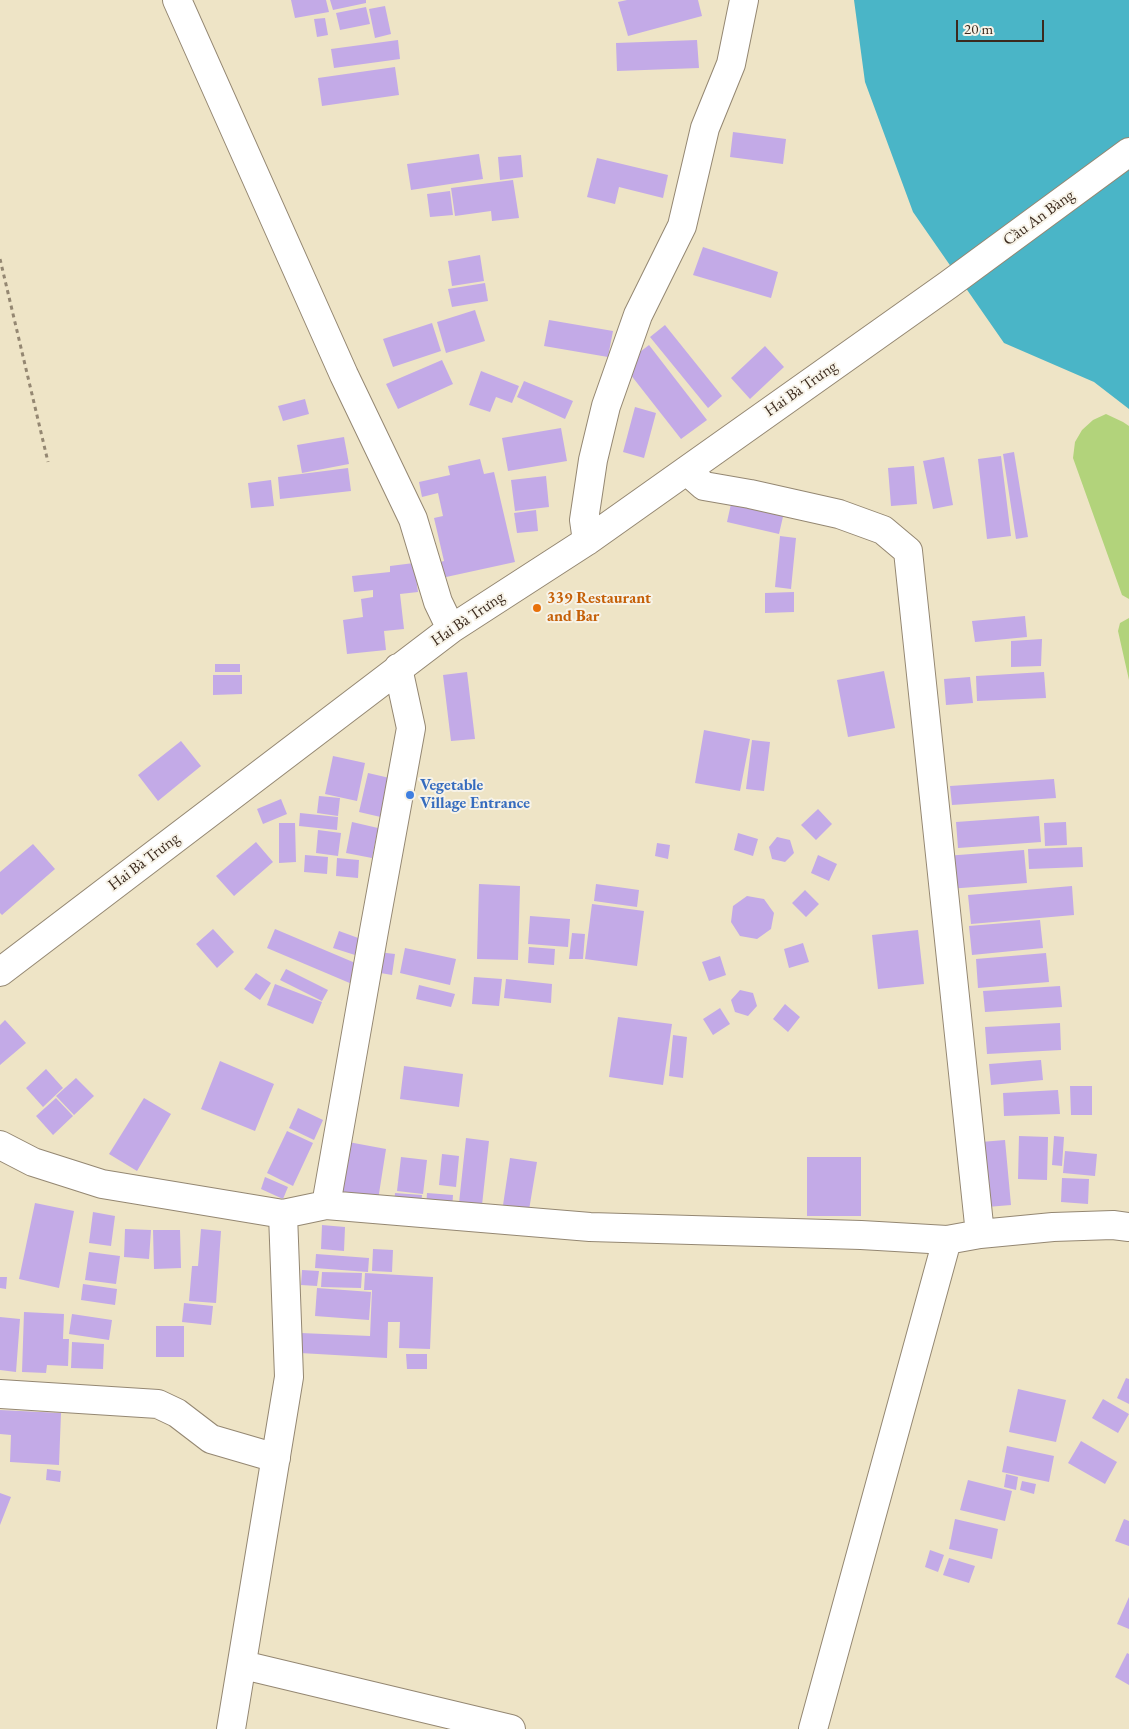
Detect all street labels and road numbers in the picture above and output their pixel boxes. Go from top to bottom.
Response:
street label: Cầu An Bàng [1000,186,1078,250]
street label: Hai Bà Trưng [761,357,841,421]
street label: Hai Bà Trưng [428,587,508,651]
street label: Hai Bà Trưng [105,829,183,895]

